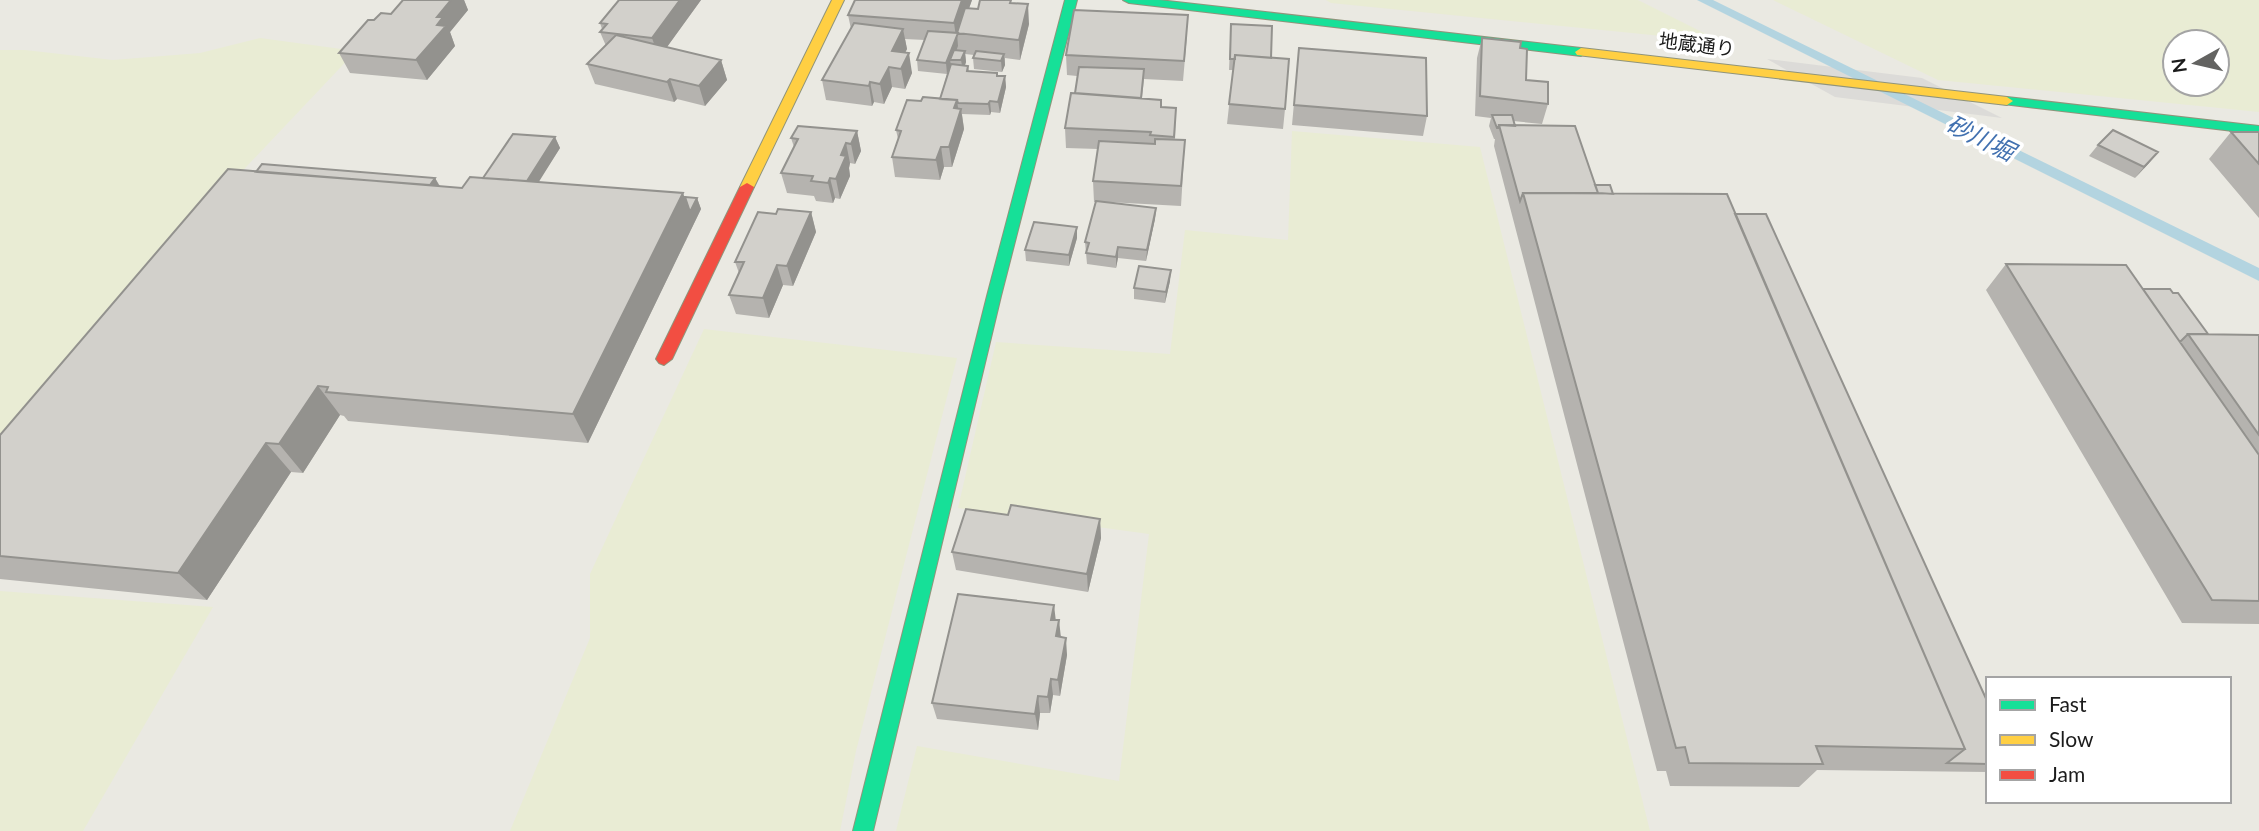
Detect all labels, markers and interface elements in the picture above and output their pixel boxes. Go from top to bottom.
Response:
street label: 地蔵通り [1658,28,1736,60]
north arrow [2161,28,2231,98]
text: N [2166,57,2191,74]
water label: 砂川堀 [1942,108,2023,168]
legend [1986,677,2231,803]
text: Fast [2049,691,2087,716]
text: Slow [2049,726,2094,751]
text: Jam [2049,761,2085,786]

